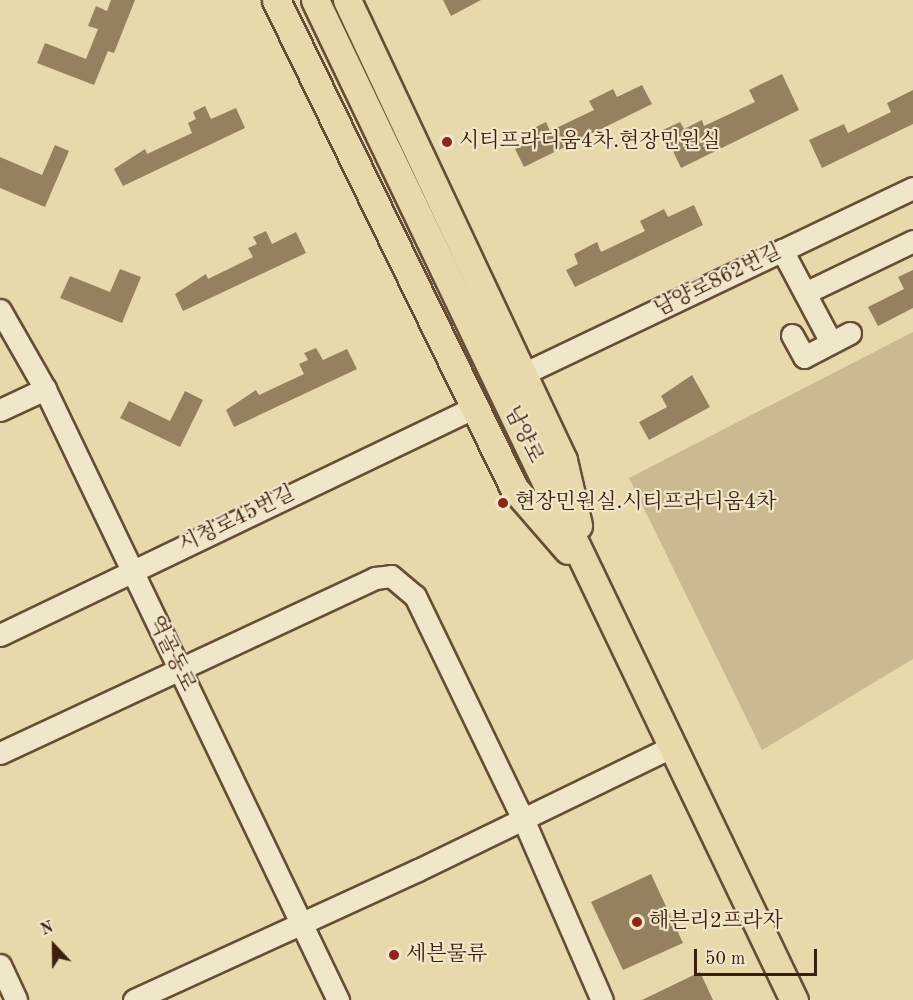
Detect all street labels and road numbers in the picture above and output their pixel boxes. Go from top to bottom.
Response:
street label: 남양로862번길 [650,239,786,323]
street label: 남양로 [498,402,548,468]
street label: 시청로45번길 [175,481,299,559]
street label: 역골동로 [142,612,200,696]

